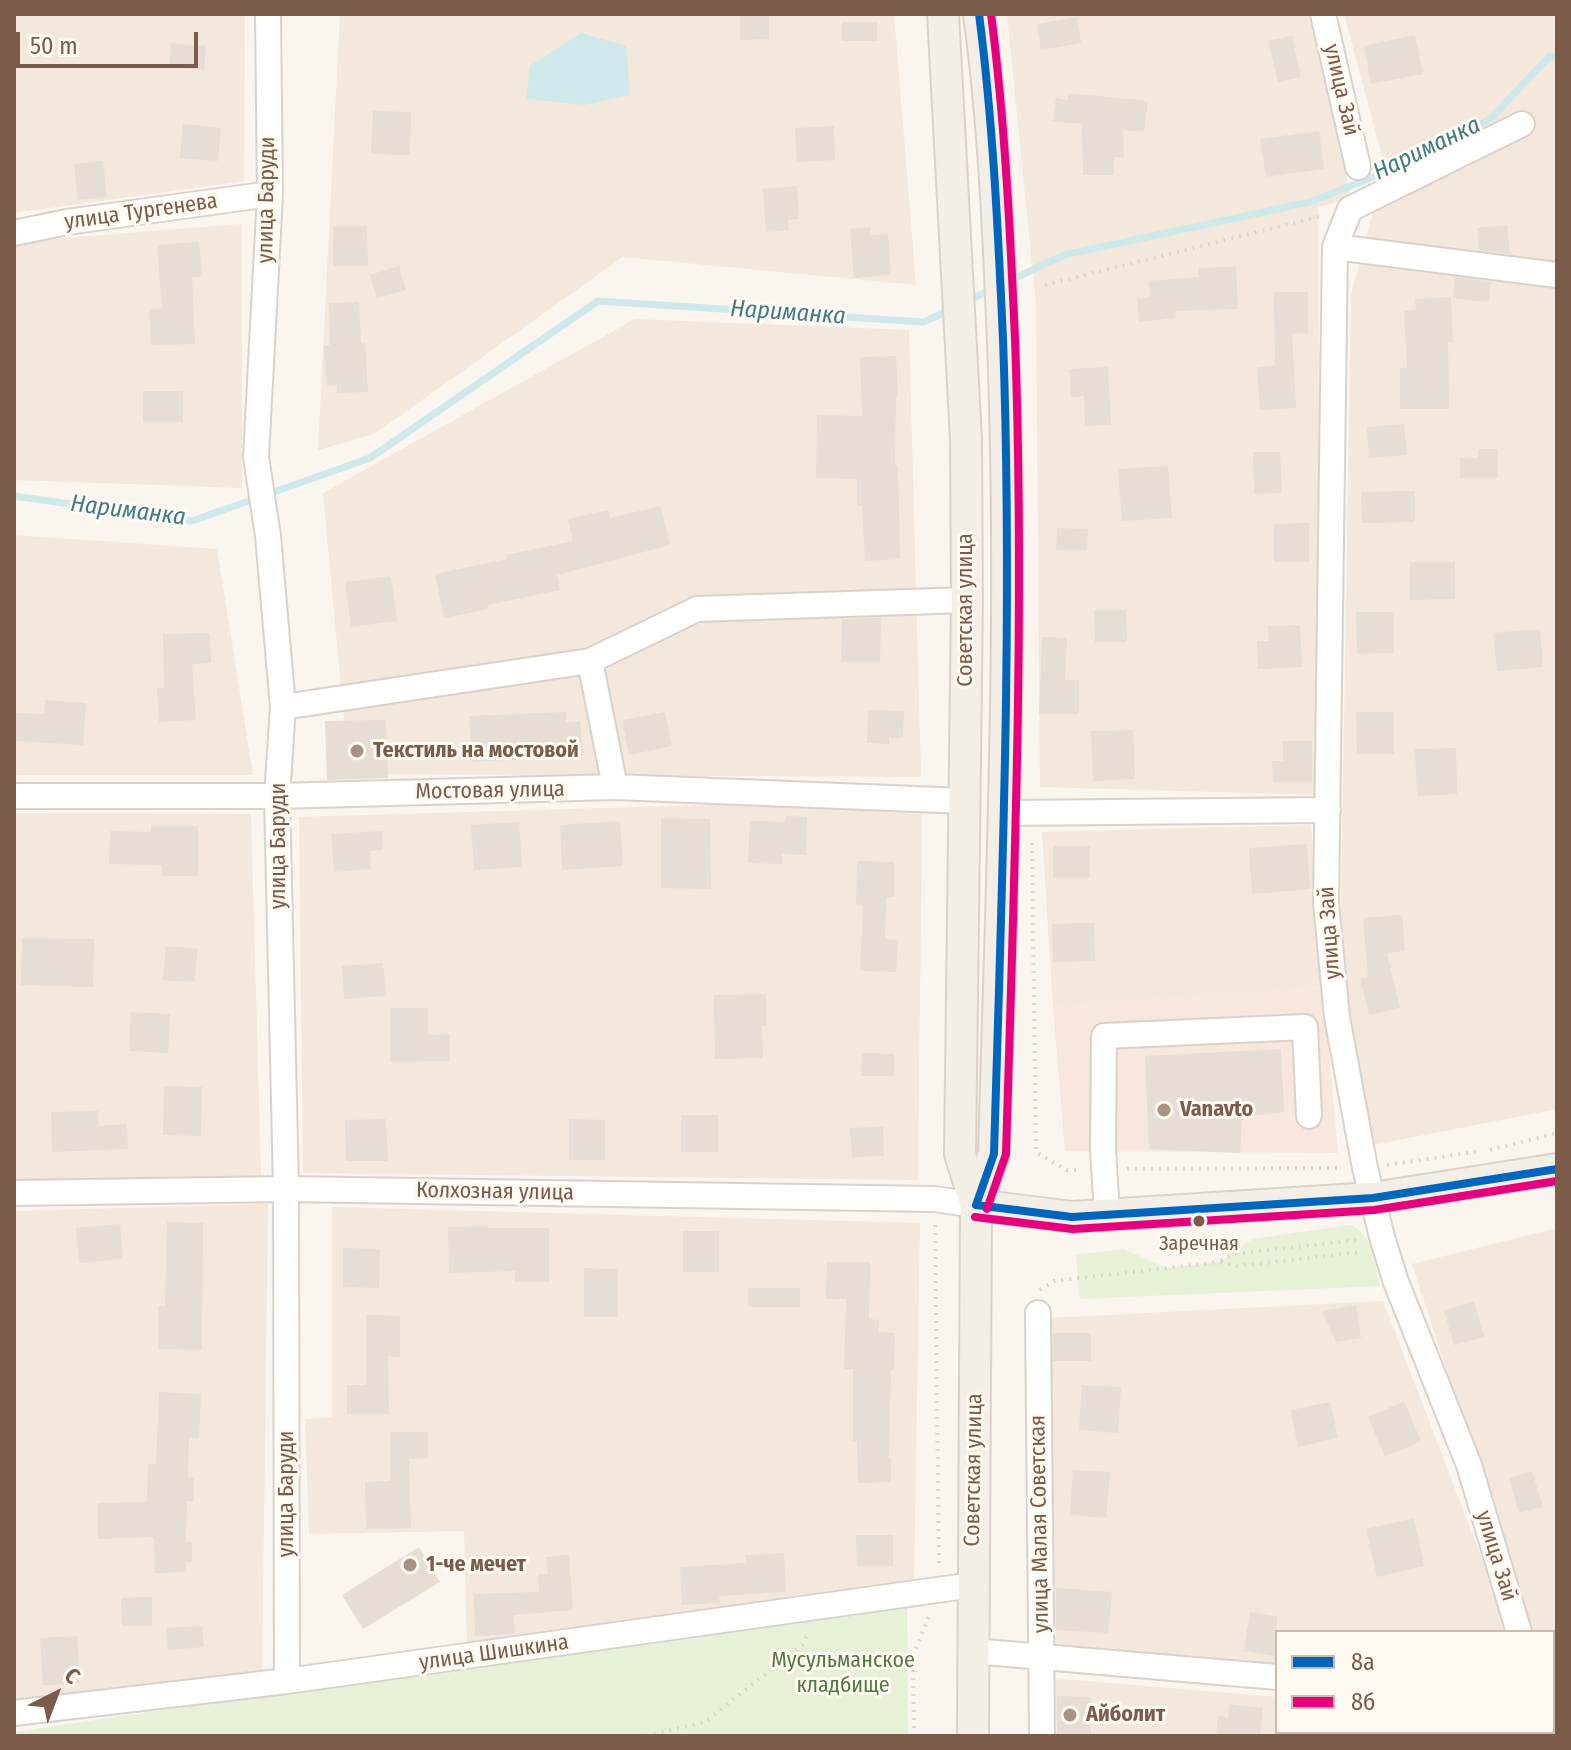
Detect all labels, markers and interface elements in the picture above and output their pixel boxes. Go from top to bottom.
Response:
scale bar [20,16,202,66]
text: 50 m [30,32,78,60]
street label: улица Зай [1318,42,1364,138]
water label: Нариманка [1369,111,1485,187]
street label: улица Баруди [253,136,281,264]
street label: улица Тургенева [63,188,219,236]
water label: Нариманка [729,295,847,331]
water label: Нариманка [69,490,187,532]
street label: Советская улица [953,533,979,687]
place label: Текстиль на мостовой [373,738,579,764]
marker: Текстиль на мостовой [348,742,366,760]
street label: Мостовая улица [415,776,565,806]
street label: улица Баруди [266,783,292,909]
street label: улица Зай [1314,886,1346,980]
place label: Vanavto [1180,1097,1253,1123]
marker: Vanavto [1155,1101,1173,1119]
street label: Колхозная улица [416,1177,574,1207]
marker: Заречная [1191,1213,1207,1229]
place label: Заречная [1159,1232,1239,1256]
street label: Советская улица [959,1393,989,1547]
street label: улица Малая Советская [1025,1415,1055,1633]
street label: улица Баруди [274,1431,300,1557]
street label: улица Зай [1470,1508,1522,1604]
place label: 1-че мечет [426,1552,526,1578]
marker: 1-че мечет [401,1556,419,1574]
street label: улица Шишкина [418,1629,570,1677]
legend [1275,1630,1555,1734]
park label: Мусульманское кладбище [771,1648,915,1700]
text: 8а [1351,1648,1375,1676]
north arrow [16,1654,96,1734]
text: С [59,1662,86,1690]
text: 8б [1351,1688,1375,1716]
place label: Айболит [1086,1702,1165,1728]
marker: Айболит [1061,1706,1079,1724]

